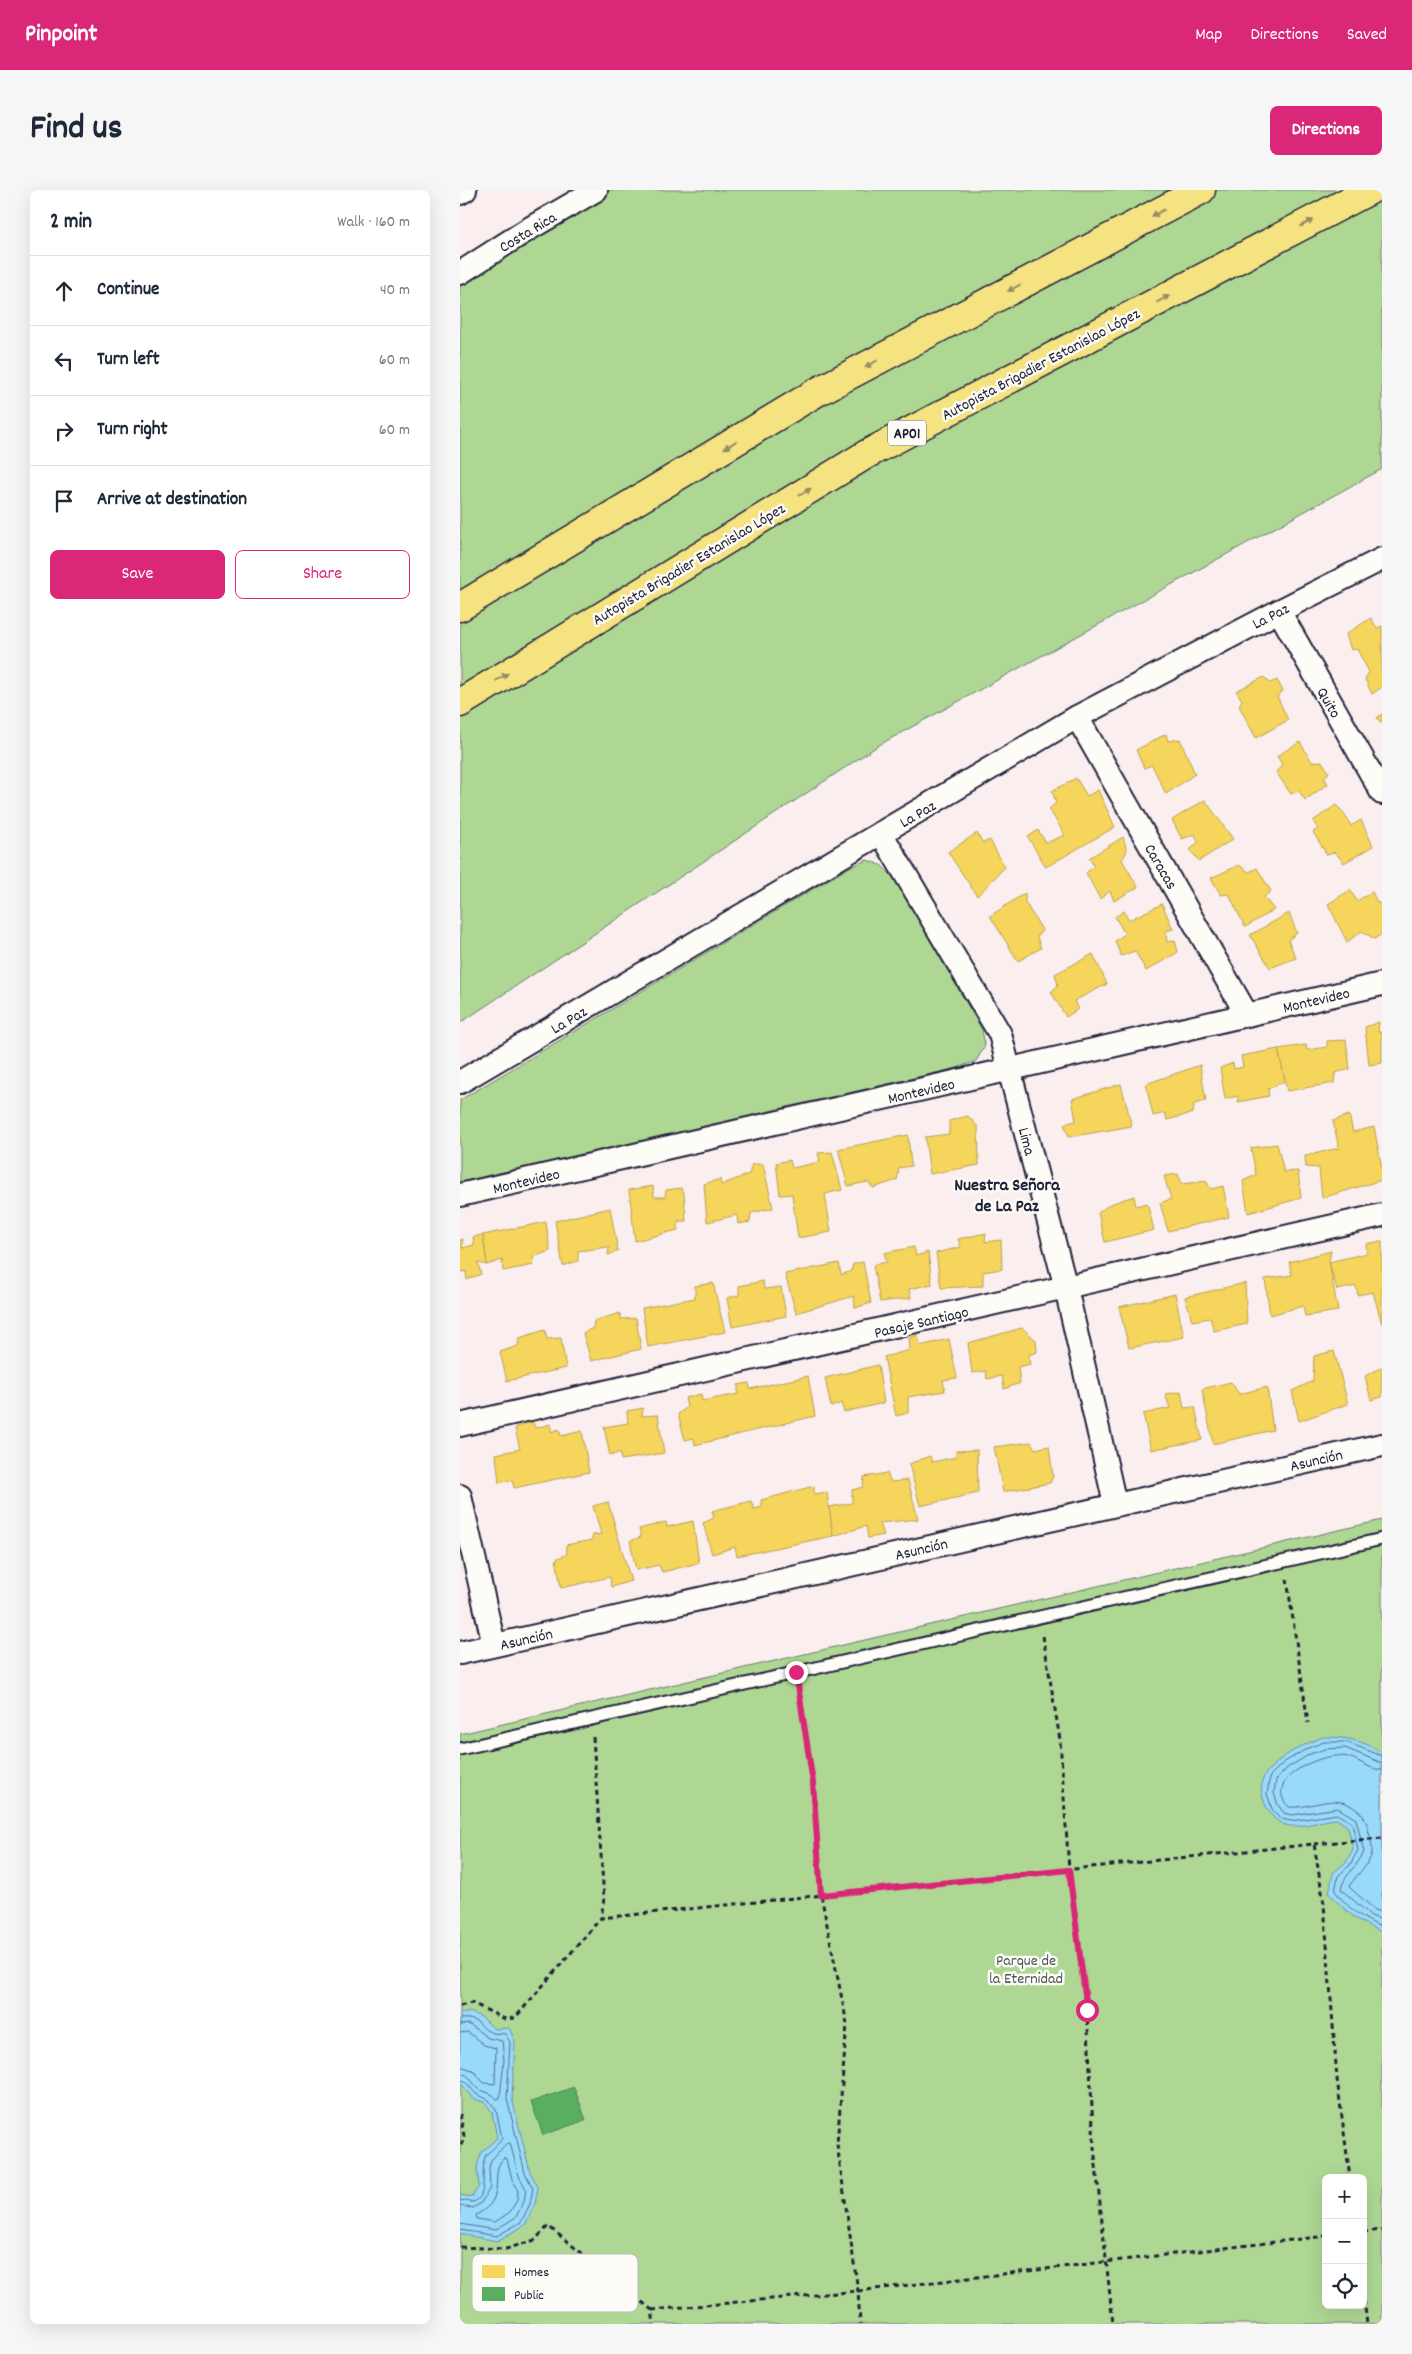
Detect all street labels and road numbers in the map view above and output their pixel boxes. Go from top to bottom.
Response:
street label: Costa Rica [495,207,562,259]
street label: Autopista Brigadier Estanislao López [938,303,1144,427]
road number: AP01 [888,420,926,446]
street label: Autopista Brigadier Estanislao López [588,498,790,632]
street label: La Paz [1249,598,1294,636]
street label: Quito [1310,684,1346,723]
street label: La Paz [896,796,941,835]
street label: Caracas [1137,840,1182,895]
street label: Montevideo [1281,983,1352,1020]
street label: La Paz [547,1001,592,1041]
street label: Montevideo [886,1074,957,1111]
street label: Lima [1011,1125,1040,1158]
street label: Montevideo [491,1164,562,1201]
street label: Pasaje Santiago [872,1301,971,1345]
street label: Asunción [1288,1444,1345,1479]
street label: Asunción [893,1533,950,1568]
street label: Asunción [498,1623,555,1658]

